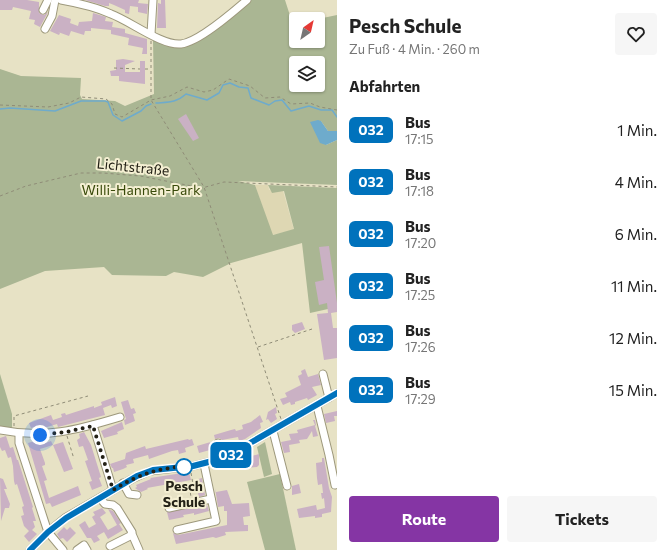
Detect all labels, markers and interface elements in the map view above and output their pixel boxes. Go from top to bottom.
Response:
north arrow [289,12,325,48]
map controls [289,12,325,92]
button: heart [615,13,657,55]
text: Pesch Schule [349,14,461,37]
text: Zu Fuß · 4 Min. · 260 m [349,41,480,57]
button: layers [289,56,325,92]
text: Abfahrten [349,77,420,95]
text: Bus [405,113,430,131]
text: 032 [358,121,384,138]
text: 1 Min. [617,121,657,139]
text: 17:15 [405,131,434,147]
street label: Lichtstraße [96,154,170,179]
text: Bus [405,165,430,183]
text: 032 [358,173,384,190]
text: 4 Min. [615,173,657,191]
park label: Willi-Hannen-Park [82,181,201,198]
text: 17:18 [405,183,434,199]
text: Bus [405,217,430,235]
text: 032 [358,225,384,242]
text: 6 Min. [615,225,657,243]
text: 17:20 [405,235,436,251]
text: Bus [405,269,430,287]
text: 032 [358,277,384,294]
text: 11 Min. [611,277,657,295]
text: 17:25 [405,287,435,303]
text: Bus [405,321,430,339]
text: 032 [358,329,384,346]
text: 12 Min. [609,329,657,347]
text: 17:26 [405,339,436,355]
text: Bus [405,373,430,391]
text: 032 [358,381,384,398]
text: 15 Min. [609,381,657,399]
text: 17:29 [405,391,436,407]
your location [30,425,50,445]
line badge: 032 [208,442,254,468]
text: 032 [218,446,244,463]
marker: Pesch Schule [175,458,193,476]
place label: Pesch Schule [163,477,205,510]
button: Route [349,496,499,542]
button: Tickets [507,496,657,542]

